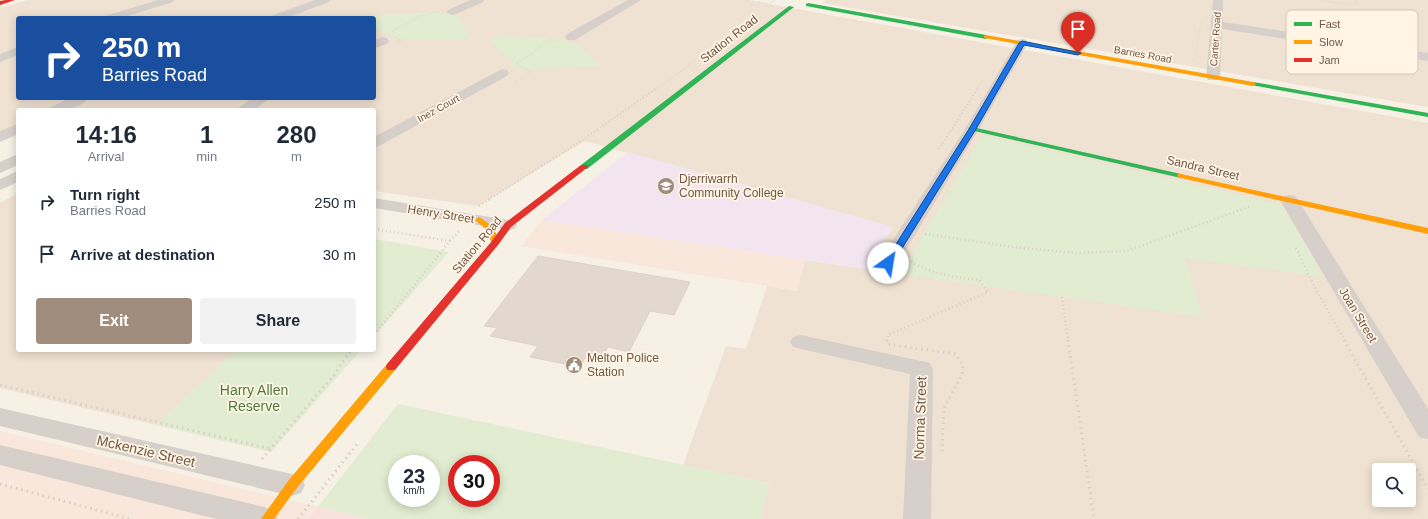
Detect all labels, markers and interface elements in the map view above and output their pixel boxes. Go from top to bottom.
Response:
legend [1286,10,1418,74]
street label: Carter Road [1208,11,1223,67]
street label: Station Road [697,12,761,66]
pin [1061,12,1095,53]
icon: arrive [1067,18,1089,40]
text: Fast [1319,18,1340,30]
icon: right [36,32,88,84]
text: 250 m [102,32,181,63]
text: Slow [1319,36,1343,48]
street label: Barries Road [1113,44,1173,65]
text: Jam [1319,54,1340,66]
text: Barries Road [102,65,207,85]
street label: Inez Court [415,92,461,124]
text: 14:16 [75,121,137,148]
text: 1 [200,121,213,148]
text: 280 [277,121,317,148]
text: Arrival [88,149,125,164]
text: min [196,149,217,164]
text: m [291,149,302,164]
street label: Sandra Street [1165,153,1241,183]
place label: Djerriwarrh Community College [679,172,784,200]
school or university icon: Djerriwarrh Community College [656,176,676,196]
text: Turn right [70,186,140,203]
icon: right [36,191,58,213]
text: 250 m [314,194,356,211]
street label: Henry Street [407,202,476,226]
text: Barries Road [70,203,146,218]
street label: Station Road [449,214,505,276]
position arrow [867,242,909,284]
icon: arrive [36,243,58,265]
text: Arrive at destination [70,246,215,263]
text: 30 m [323,246,356,263]
street label: Joan Street [1336,285,1380,345]
button: Exit [36,298,192,344]
button: Share [200,298,356,344]
place label: Melton Police Station [587,351,659,379]
public building icon: Melton Police Station [564,355,584,375]
street label: Norma Street [911,376,929,460]
park label: Harry Allen Reserve [220,382,288,414]
street label: Mckenzie Street [95,432,197,470]
speed limit sign: 30 [448,455,500,507]
map controls [1372,463,1416,507]
button: search [1372,463,1416,507]
text: 23 [403,465,425,487]
text: km/h [403,485,425,496]

